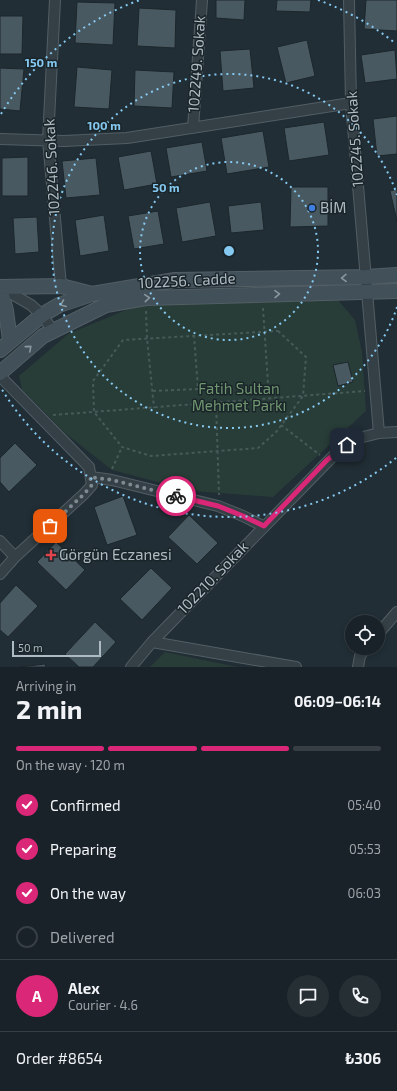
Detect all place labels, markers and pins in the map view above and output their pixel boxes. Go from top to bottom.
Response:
place label: BİM [320,198,346,216]
marker: BİM [307,203,317,213]
centre of rings [222,244,236,258]
pin [330,428,364,462]
pin [33,509,67,543]
place label: Görgün Eczanesi [59,545,172,563]
marker: Görgün Eczanesi [46,550,56,560]

